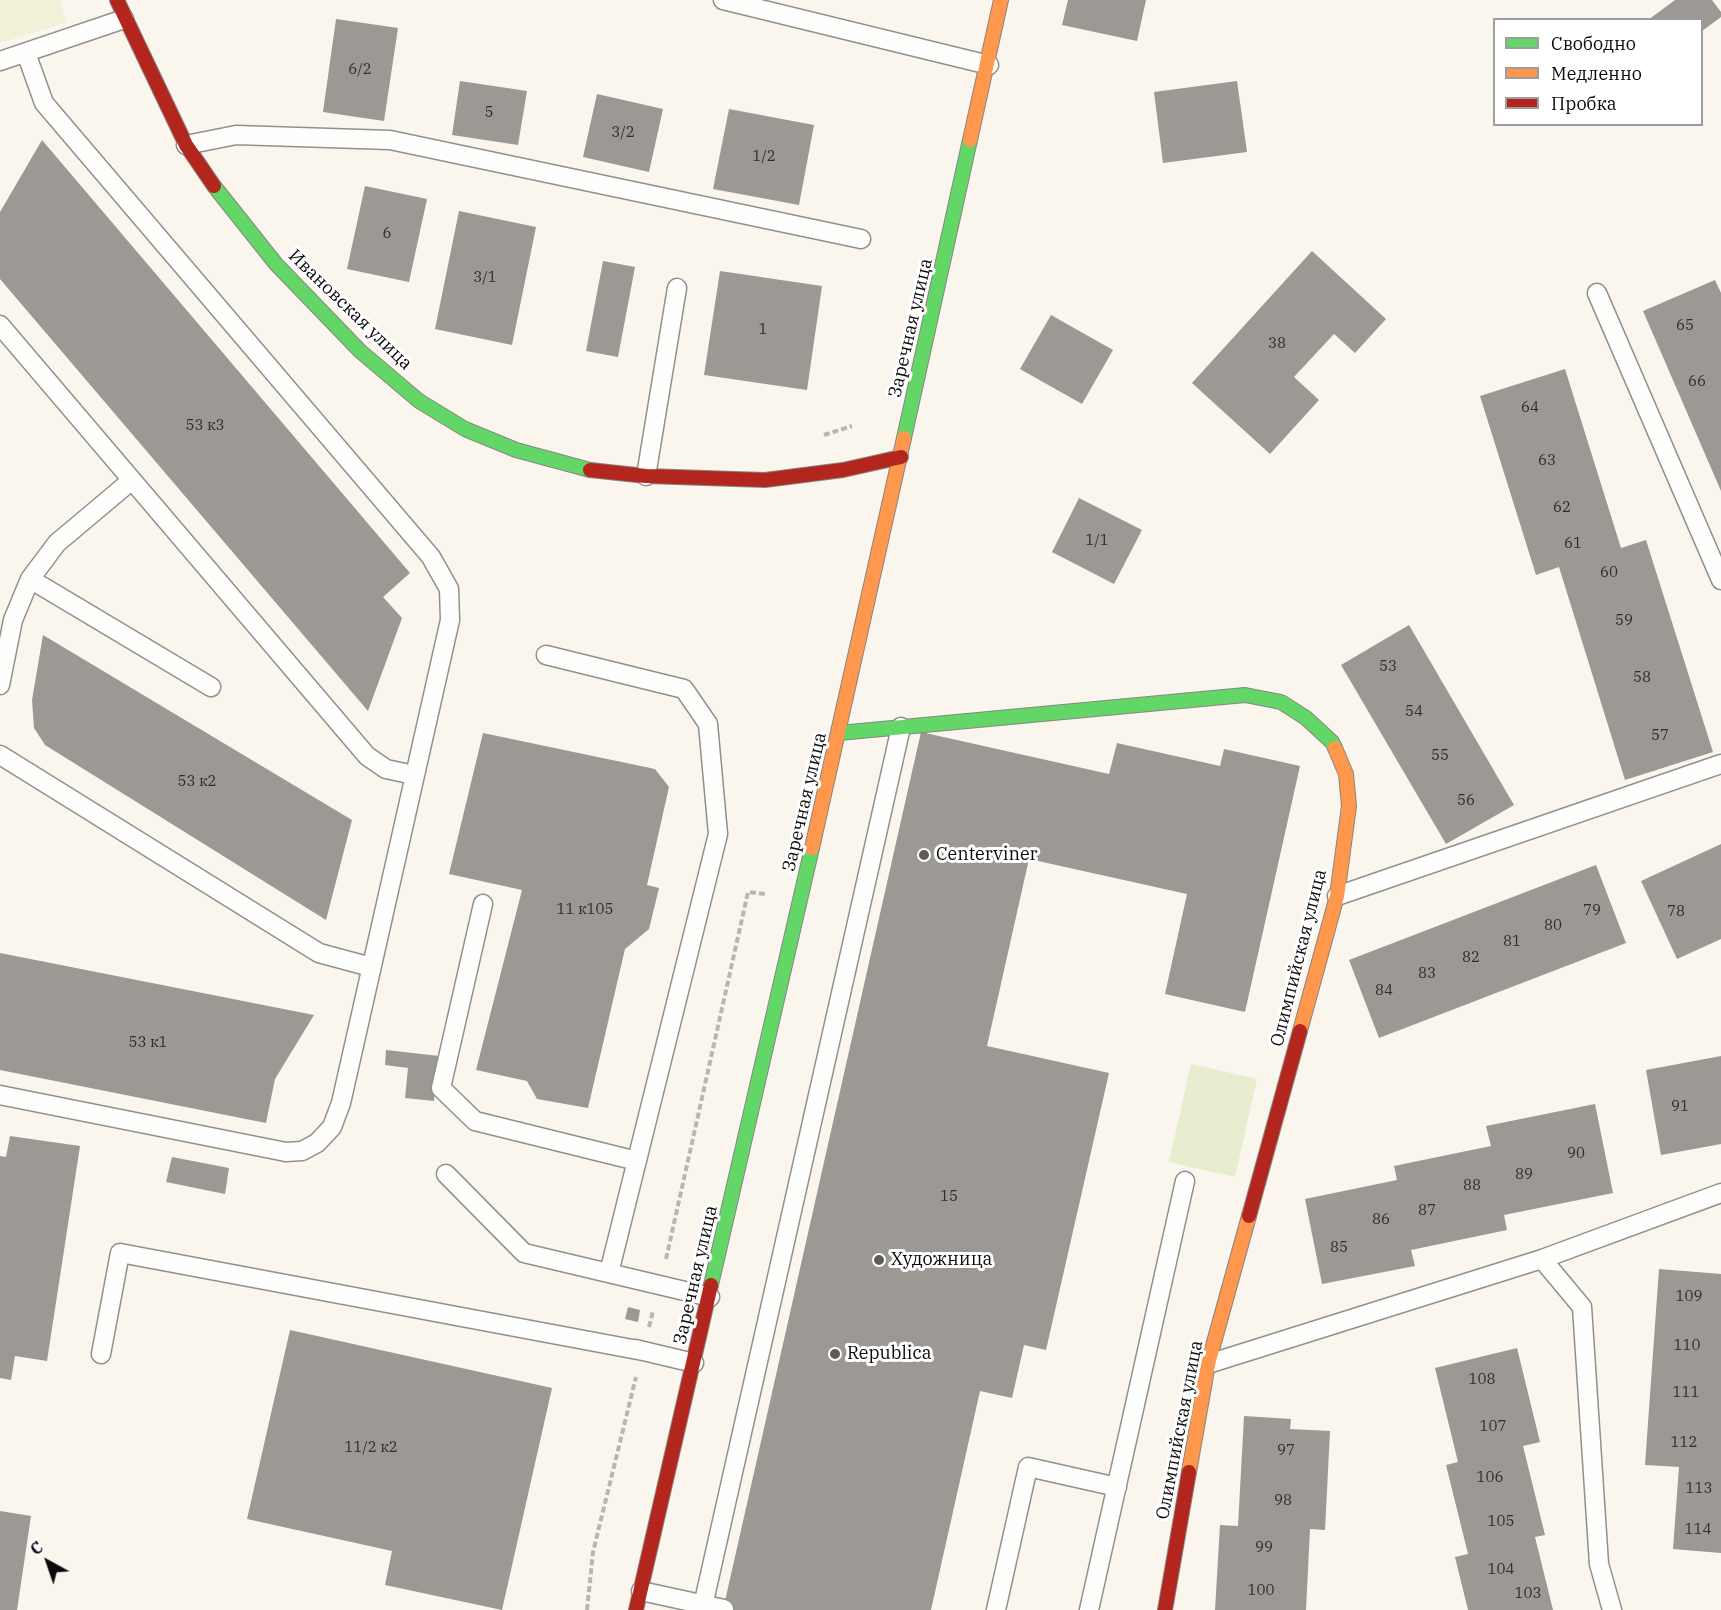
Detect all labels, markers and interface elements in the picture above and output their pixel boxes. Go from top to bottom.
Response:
legend [1493,18,1703,126]
text: Свободно [1551,32,1636,55]
house number: 6/2 [348,61,372,79]
text: Медленно [1551,62,1642,85]
text: Пробка [1551,92,1617,115]
house number: 5 [485,104,493,122]
house number: 3/2 [611,124,635,142]
house number: 1/2 [752,148,776,166]
house number: 6 [383,225,391,243]
street label: Ивановская улица [284,245,416,375]
street label: Заречная улица [884,256,938,400]
house number: 3/1 [473,269,497,287]
house number: 65 [1676,317,1694,335]
house number: 1 [759,321,767,339]
house number: 38 [1268,335,1286,353]
house number: 66 [1688,373,1706,391]
house number: 64 [1521,399,1539,417]
house number: 53 к3 [185,417,225,435]
house number: 63 [1538,452,1556,470]
house number: 62 [1553,499,1571,517]
house number: 1/1 [1085,532,1109,550]
house number: 61 [1564,535,1582,553]
house number: 60 [1600,564,1618,582]
house number: 59 [1615,612,1633,630]
house number: 53 [1379,658,1397,676]
house number: 58 [1633,669,1651,687]
house number: 54 [1405,703,1423,721]
house number: 57 [1651,727,1669,745]
street label: Заречная улица [778,730,832,874]
house number: 55 [1431,747,1449,765]
house number: 53 к2 [177,773,217,791]
house number: 56 [1457,792,1475,810]
place label: Centerviner [936,844,1038,866]
marker: Centerviner [917,848,931,862]
street label: Олимпийская улица [1266,867,1332,1049]
house number: 11 к105 [556,901,614,919]
house number: 79 [1583,902,1601,920]
house number: 78 [1667,903,1685,921]
house number: 80 [1544,917,1562,935]
house number: 81 [1503,933,1521,951]
house number: 82 [1462,949,1480,967]
house number: 83 [1418,965,1436,983]
house number: 84 [1375,982,1393,1000]
house number: 53 к1 [128,1034,168,1052]
house number: 91 [1671,1098,1689,1116]
house number: 90 [1567,1145,1585,1163]
house number: 89 [1515,1166,1533,1184]
house number: 88 [1463,1177,1481,1195]
house number: 15 [940,1188,958,1206]
house number: 87 [1418,1202,1436,1220]
street label: Заречная улица [669,1203,723,1347]
house number: 86 [1372,1211,1390,1229]
house number: 85 [1330,1239,1348,1257]
place label: Художница [891,1249,992,1271]
marker: Художница [872,1253,886,1267]
house number: 109 [1676,1288,1702,1306]
house number: 110 [1674,1337,1700,1355]
street label: Олимпийская улица [1152,1339,1208,1521]
place label: Republica [847,1343,932,1365]
marker: Republica [828,1347,842,1361]
house number: 108 [1469,1371,1495,1389]
house number: 111 [1673,1384,1699,1402]
house number: 107 [1480,1418,1506,1436]
house number: 112 [1671,1434,1697,1452]
house number: 11/2 к2 [344,1439,398,1457]
house number: 97 [1277,1442,1295,1460]
house number: 106 [1477,1469,1503,1487]
house number: 113 [1686,1480,1712,1498]
house number: 98 [1274,1492,1292,1510]
house number: 105 [1488,1513,1514,1531]
house number: 114 [1685,1521,1711,1539]
north arrow [18,1532,78,1592]
text: С [26,1537,47,1559]
house number: 99 [1255,1539,1273,1557]
house number: 104 [1488,1561,1514,1579]
house number: 100 [1248,1582,1274,1600]
house number: 103 [1515,1585,1541,1603]

